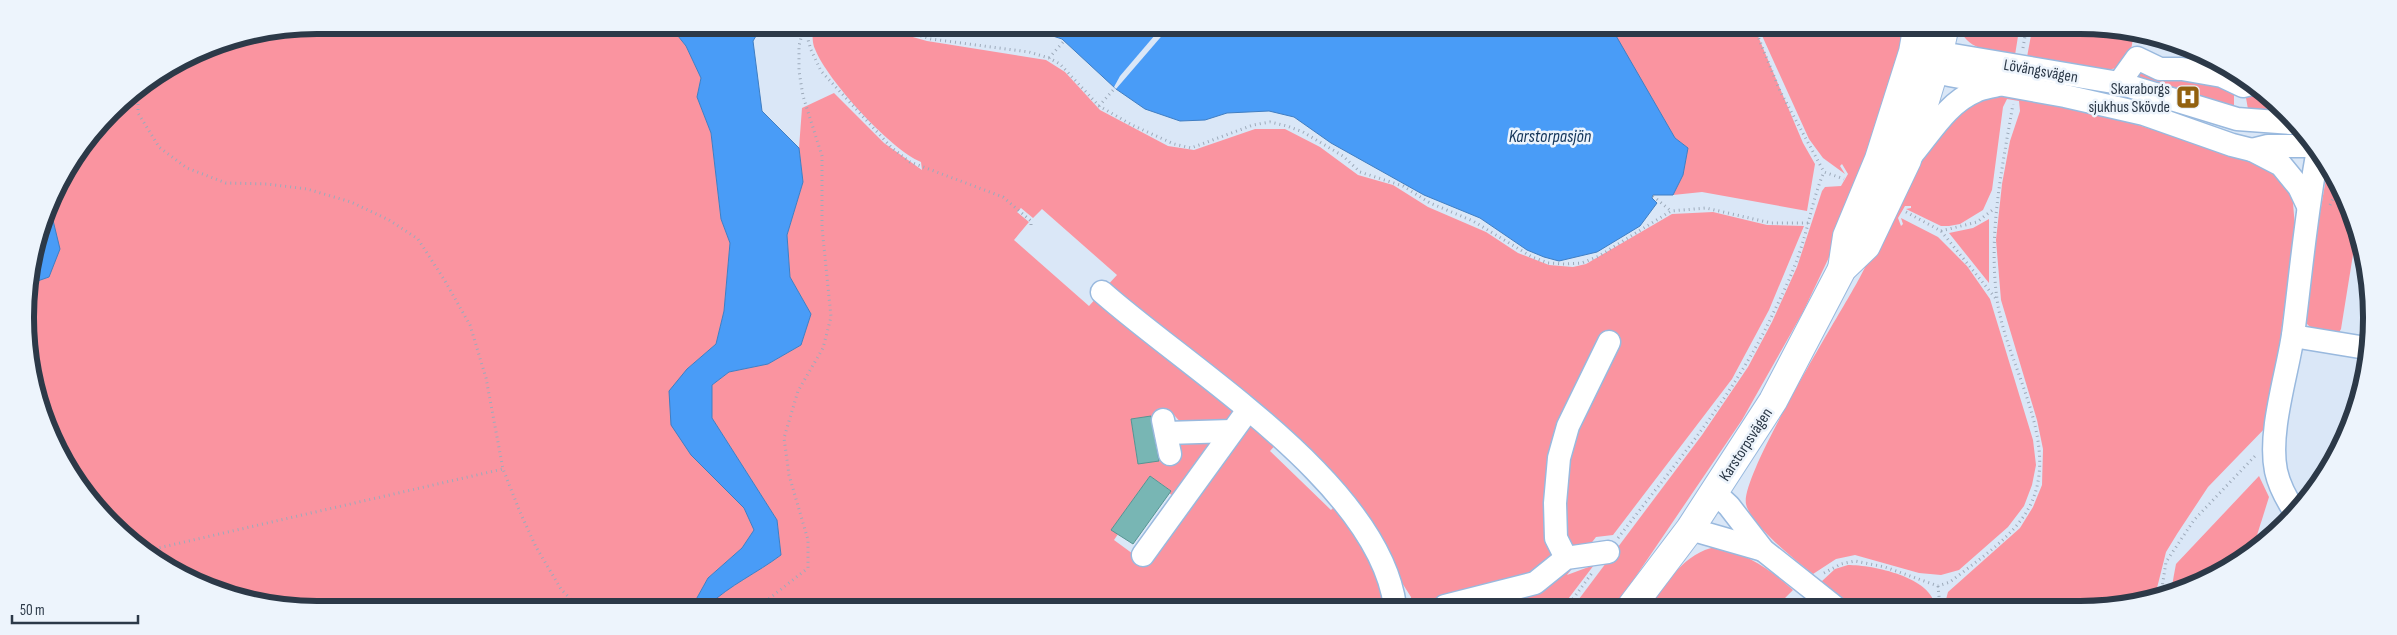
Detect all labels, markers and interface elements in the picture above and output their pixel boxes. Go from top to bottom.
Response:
street label: Lövängsvägen [2002,56,2079,87]
place label: Skaraborgs sjukhus Skövde [2088,80,2170,117]
hospital icon: Skaraborgs sjukhus Skövde [2175,84,2201,110]
water label: Karstorpasjön [1509,126,1592,147]
street label: Karstorpsvägen [1716,405,1777,485]
scale bar [12,592,139,624]
text: 50 m [20,601,45,620]

